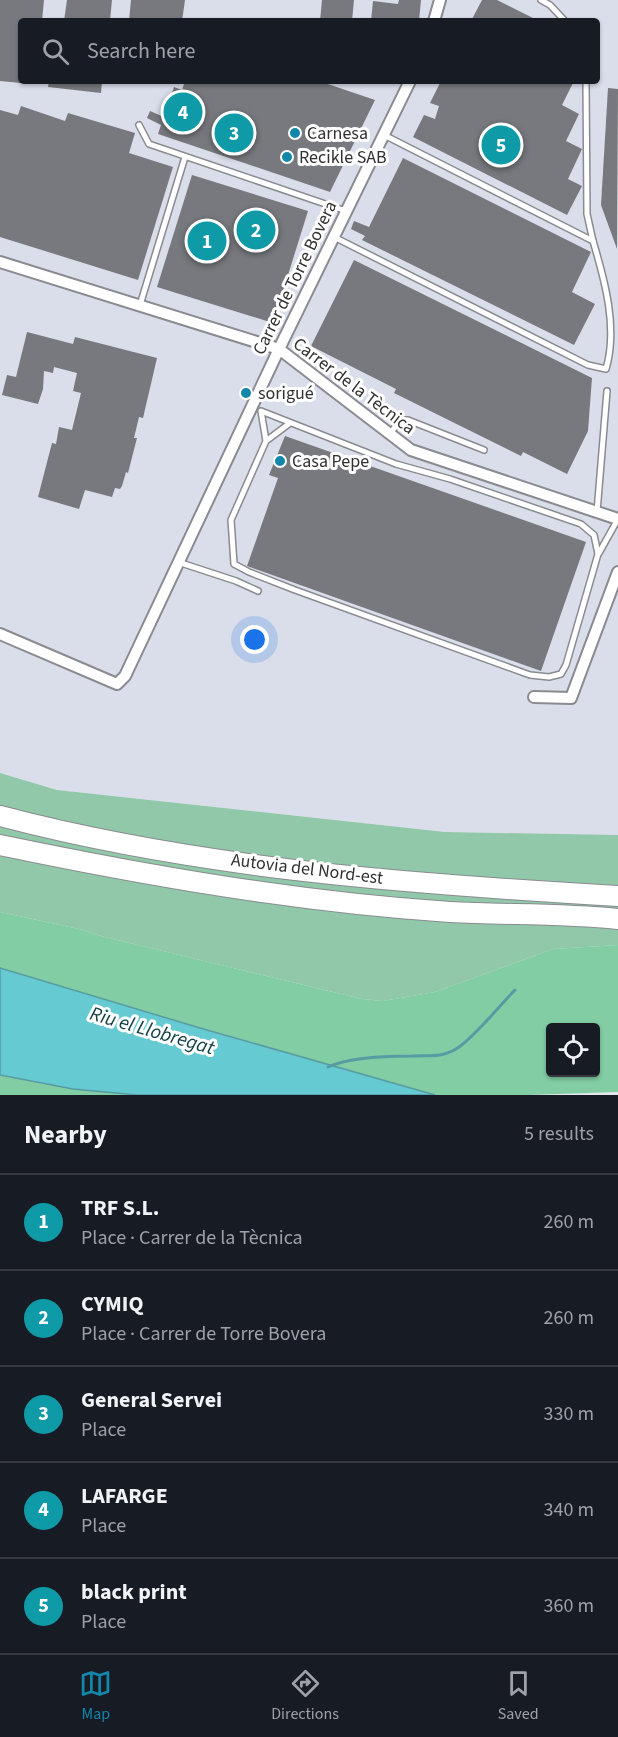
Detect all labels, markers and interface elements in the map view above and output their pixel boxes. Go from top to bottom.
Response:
search box [18,18,600,84]
icon: search [39,35,72,68]
text: Search here [87,35,195,67]
pin: 4 [164,90,202,134]
pin: 3 [214,110,254,156]
place label: Carnesa [307,121,368,146]
pin: 5 [482,122,520,168]
marker: Carnesa [288,126,302,140]
place label: Recikle SAB [299,145,387,170]
marker: Recikle SAB [280,150,294,164]
street label: Carrer de Torre Bovera [247,197,343,359]
pin: 2 [236,208,276,252]
pin: 1 [188,218,226,264]
street label: Carrer de la Tècnica [288,332,420,440]
place label: sorigué [258,381,314,406]
marker: sorigué [239,386,253,400]
place label: Casa Pepe [292,449,369,474]
marker: Casa Pepe [273,454,287,468]
your location [240,625,269,654]
street label: Autovia del Nord-est [230,847,384,891]
water label: Riu el Llobregat [87,1000,218,1062]
map controls [546,1023,600,1077]
button: locate [546,1023,600,1077]
text: Nearby [24,1116,107,1153]
text: 5 results [524,1120,594,1148]
text: TRF S.L. [81,1192,159,1224]
text: 1 [38,1208,49,1236]
text: 260 m [544,1208,594,1236]
text: Place · Carrer de la Tècnica [81,1224,303,1252]
text: CYMIQ [81,1288,143,1320]
text: 2 [38,1304,49,1332]
text: 260 m [544,1304,594,1332]
text: Place · Carrer de Torre Bovera [81,1320,326,1348]
text: General Servei [81,1384,222,1416]
text: 3 [38,1400,49,1428]
text: 330 m [544,1400,594,1428]
text: Place [81,1416,126,1444]
text: LAFARGE [81,1480,168,1512]
text: 4 [38,1496,49,1524]
text: 340 m [544,1496,594,1524]
text: Place [81,1512,126,1540]
text: black print [81,1576,187,1608]
text: 5 [38,1592,49,1620]
text: 360 m [544,1592,594,1620]
text: Place [81,1608,126,1636]
tab: Map [79,1667,112,1725]
tab: Directions [271,1667,339,1725]
tab: Saved [498,1667,539,1725]

